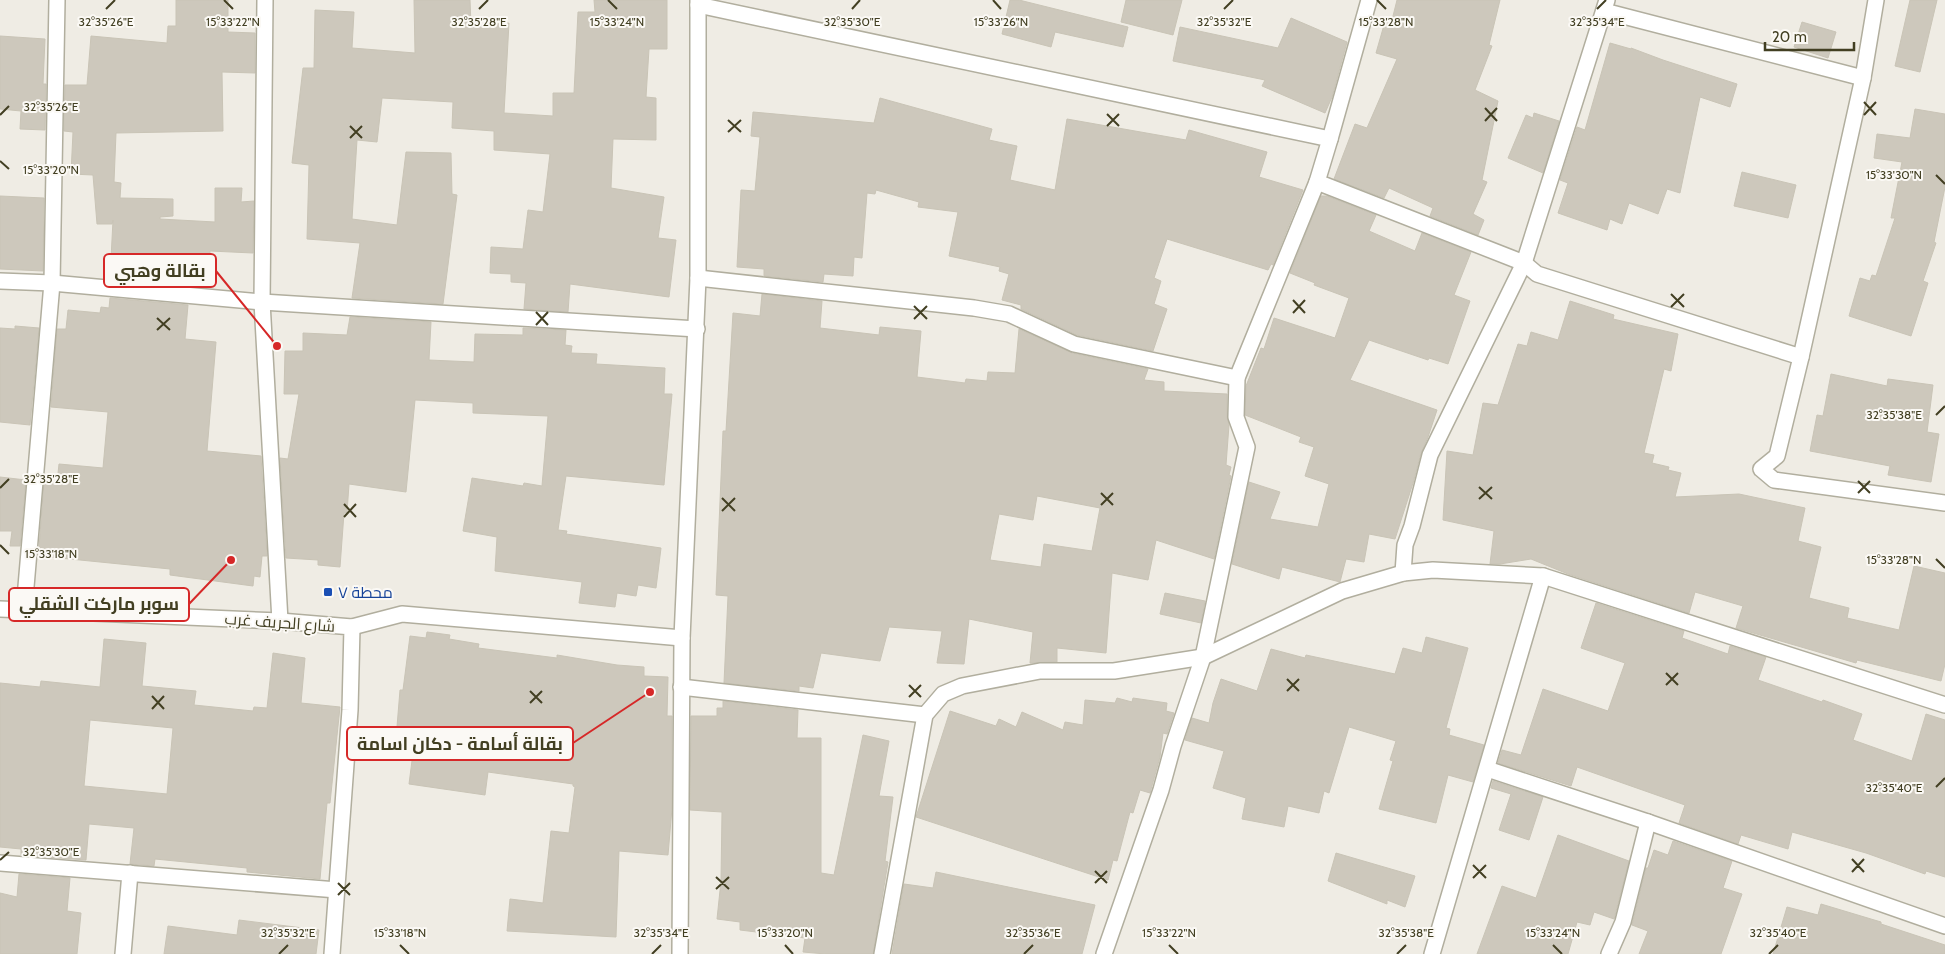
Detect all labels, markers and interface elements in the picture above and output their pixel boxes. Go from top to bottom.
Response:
text: 32°35'26"E [79,14,134,29]
text: 15°33'22"N [206,14,260,29]
text: 32°35'28"E [451,14,507,29]
text: 15°33'24"N [590,14,644,29]
text: 32°35'30"E [824,14,881,29]
text: 15°33'26"N [974,14,1028,29]
text: 32°35'32"E [1197,14,1252,29]
text: 15°33'28"N [1359,14,1413,29]
text: 32°35'34"E [1569,14,1625,29]
scale bar [1765,20,1854,52]
text: 20 m [1772,28,1807,46]
text: 32°35'26"E [24,99,79,114]
text: 15°33'20"N [23,162,79,177]
text: 15°33'30"N [1866,167,1922,182]
callout: بقالة وهبي [104,254,216,287]
text: بقالة وهبي [114,260,206,286]
text: 32°35'38"E [1866,407,1922,422]
text: 32°35'28"E [23,471,79,486]
text: 15°33'18"N [25,546,77,561]
text: 15°33'28"N [1867,552,1921,567]
place label: محطة ٧ [338,583,393,602]
marker: محطة ٧ [322,586,334,598]
callout: سوبر ماركت الشقلي [9,588,189,621]
text: سوبر ماركت الشقلي [19,593,179,619]
street label: شارع الجريف غرب [224,609,336,638]
callout: بقالة أسامة - دكان اسامة [347,727,573,760]
text: بقالة أسامة - دكان اسامة [357,731,563,755]
text: 32°35'40"E [1866,780,1923,795]
text: 32°35'30"E [23,844,80,859]
text: 32°35'32"E [261,925,316,940]
text: 15°33'18"N [374,925,426,940]
text: 32°35'34"E [633,925,689,940]
text: 15°33'20"N [757,925,813,940]
text: 32°35'36"E [1005,925,1061,940]
text: 15°33'22"N [1142,925,1196,940]
text: 32°35'38"E [1378,925,1434,940]
text: 15°33'24"N [1526,925,1580,940]
text: 32°35'40"E [1750,925,1807,940]

